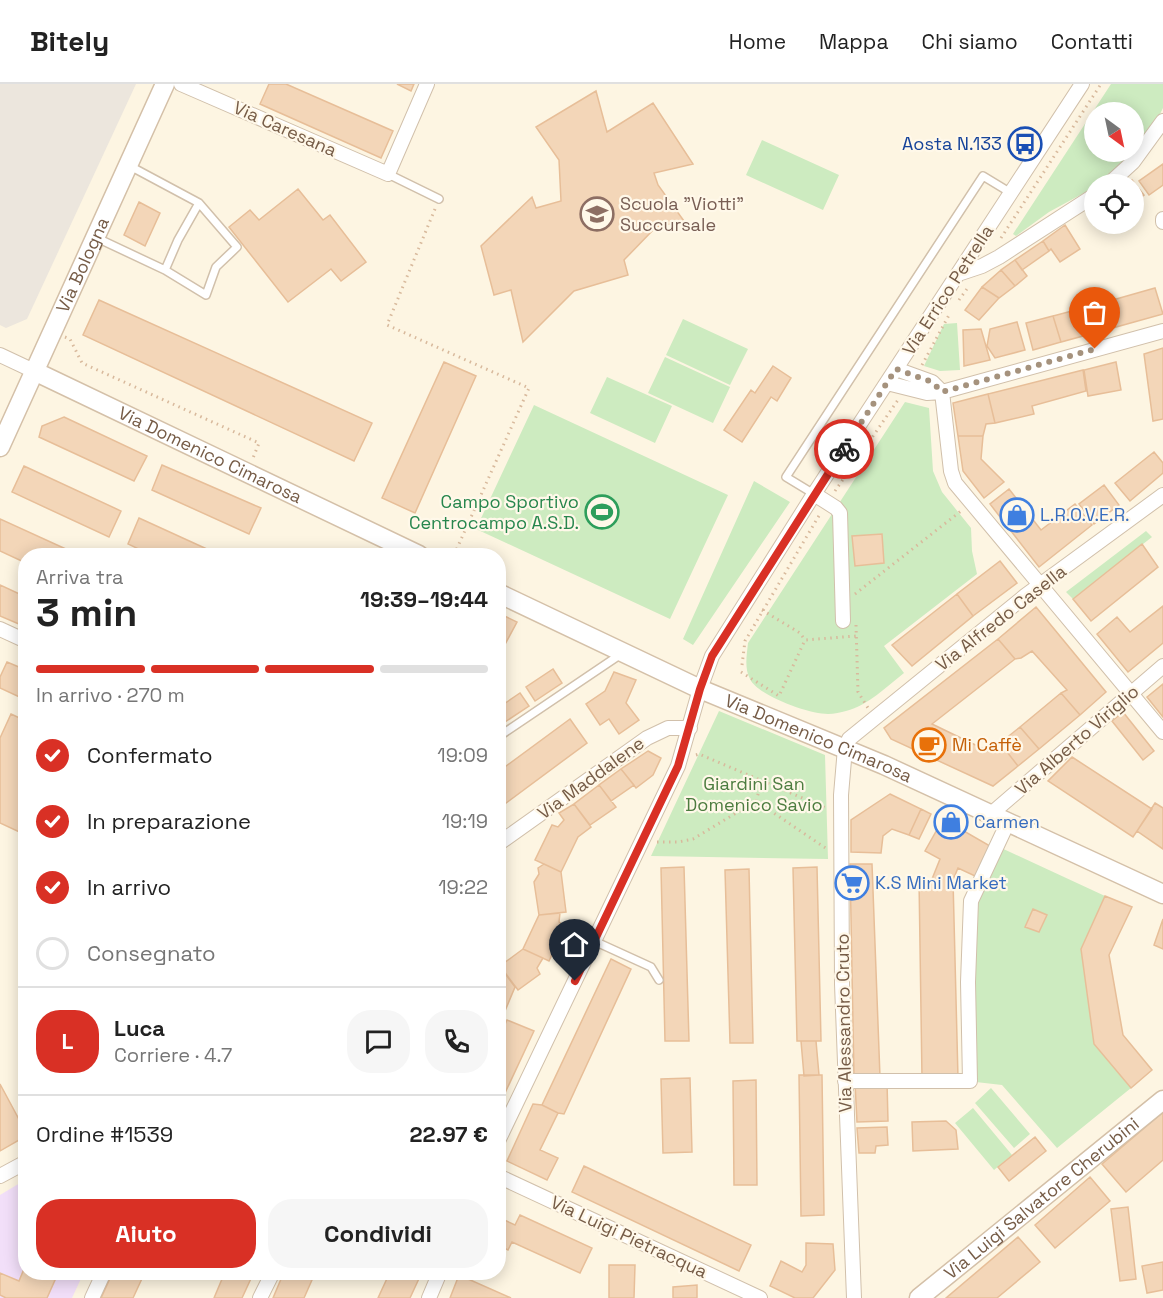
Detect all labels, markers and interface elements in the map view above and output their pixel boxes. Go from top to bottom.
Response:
text: Bitely [30,23,109,59]
text: Home [729,28,786,55]
text: Mappa [819,28,888,55]
text: Chi siamo [921,28,1018,55]
text: Contatti [1051,28,1133,55]
street label: Via Caresana [230,96,340,162]
north arrow [1084,102,1144,162]
map controls [1084,102,1144,234]
bus stop icon: Aosta N.133 [1007,126,1043,162]
place label: Aosta N.133 [902,132,1002,155]
button: locate [1084,174,1144,234]
place label: Scuola "Viotti" Succursale [620,192,744,236]
school or university icon: Scuola "Viotti" Succursale [579,196,615,232]
street label: Via Bologna [51,213,114,316]
street label: Via Errico Petrella [897,220,998,359]
pin [1069,287,1120,349]
icon: bag [1078,296,1111,329]
street label: Via Domenico Cimarosa [115,401,306,508]
courier [814,419,874,479]
icon: bike [828,433,861,466]
place label: Campo Sportivo Centrocampo A.S.D. [409,490,579,534]
sports icon: Campo Sportivo Centrocampo A.S.D. [584,494,620,530]
shop icon: L.R.O.V.E.R. [999,497,1035,533]
place label: L.R.O.V.E.R. [1040,503,1130,526]
street label: Via Alfredo Casella [931,559,1071,676]
text: Arriva tra [36,564,124,590]
text: 19:39–19:44 [360,585,488,613]
text: 3 min [36,588,137,637]
street label: Via Alberto Viriglio [1010,680,1143,800]
text: In arrivo · 270 m [36,682,185,708]
street label: Via Domenico Cimarosa [722,689,916,787]
cafe icon: Mi Caffè [911,727,947,763]
street label: Via Maddalene [533,731,649,824]
place label: Mi Caffè [952,733,1022,756]
icon: check [36,739,69,772]
text: Confermato [87,741,213,769]
text: 19:09 [437,742,488,768]
park label: Giardini San Domenico Savio [685,772,823,816]
shop icon: Carmen [933,804,969,840]
icon: check [36,805,69,838]
text: In preparazione [87,807,251,835]
text: 19:19 [442,808,488,834]
place label: Carmen [974,810,1040,833]
supermarket icon: K.S Mini Market [834,865,870,901]
icon: check [36,871,69,904]
place label: K.S Mini Market [875,871,1007,894]
text: In arrivo [87,873,171,901]
text: 19:22 [438,874,488,900]
pin [549,919,600,981]
icon: home [558,928,591,961]
street label: Via Alessandro Cruto [830,933,857,1113]
text: Consegnato [87,939,216,967]
button: chat [347,1010,410,1073]
button: phone [425,1010,488,1073]
text: Luca [114,1014,165,1042]
text: L [62,1027,73,1055]
text: Corriere · 4.7 [114,1042,232,1068]
street label: Via Luigi Salvatore Cherubini [939,1112,1144,1284]
text: Ordine #1539 [36,1120,173,1148]
text: 22.97 € [410,1120,488,1148]
street label: Via Luigi Pietracqua [547,1190,711,1283]
button: Aiuto [36,1199,256,1268]
button: Condividi [268,1199,488,1268]

